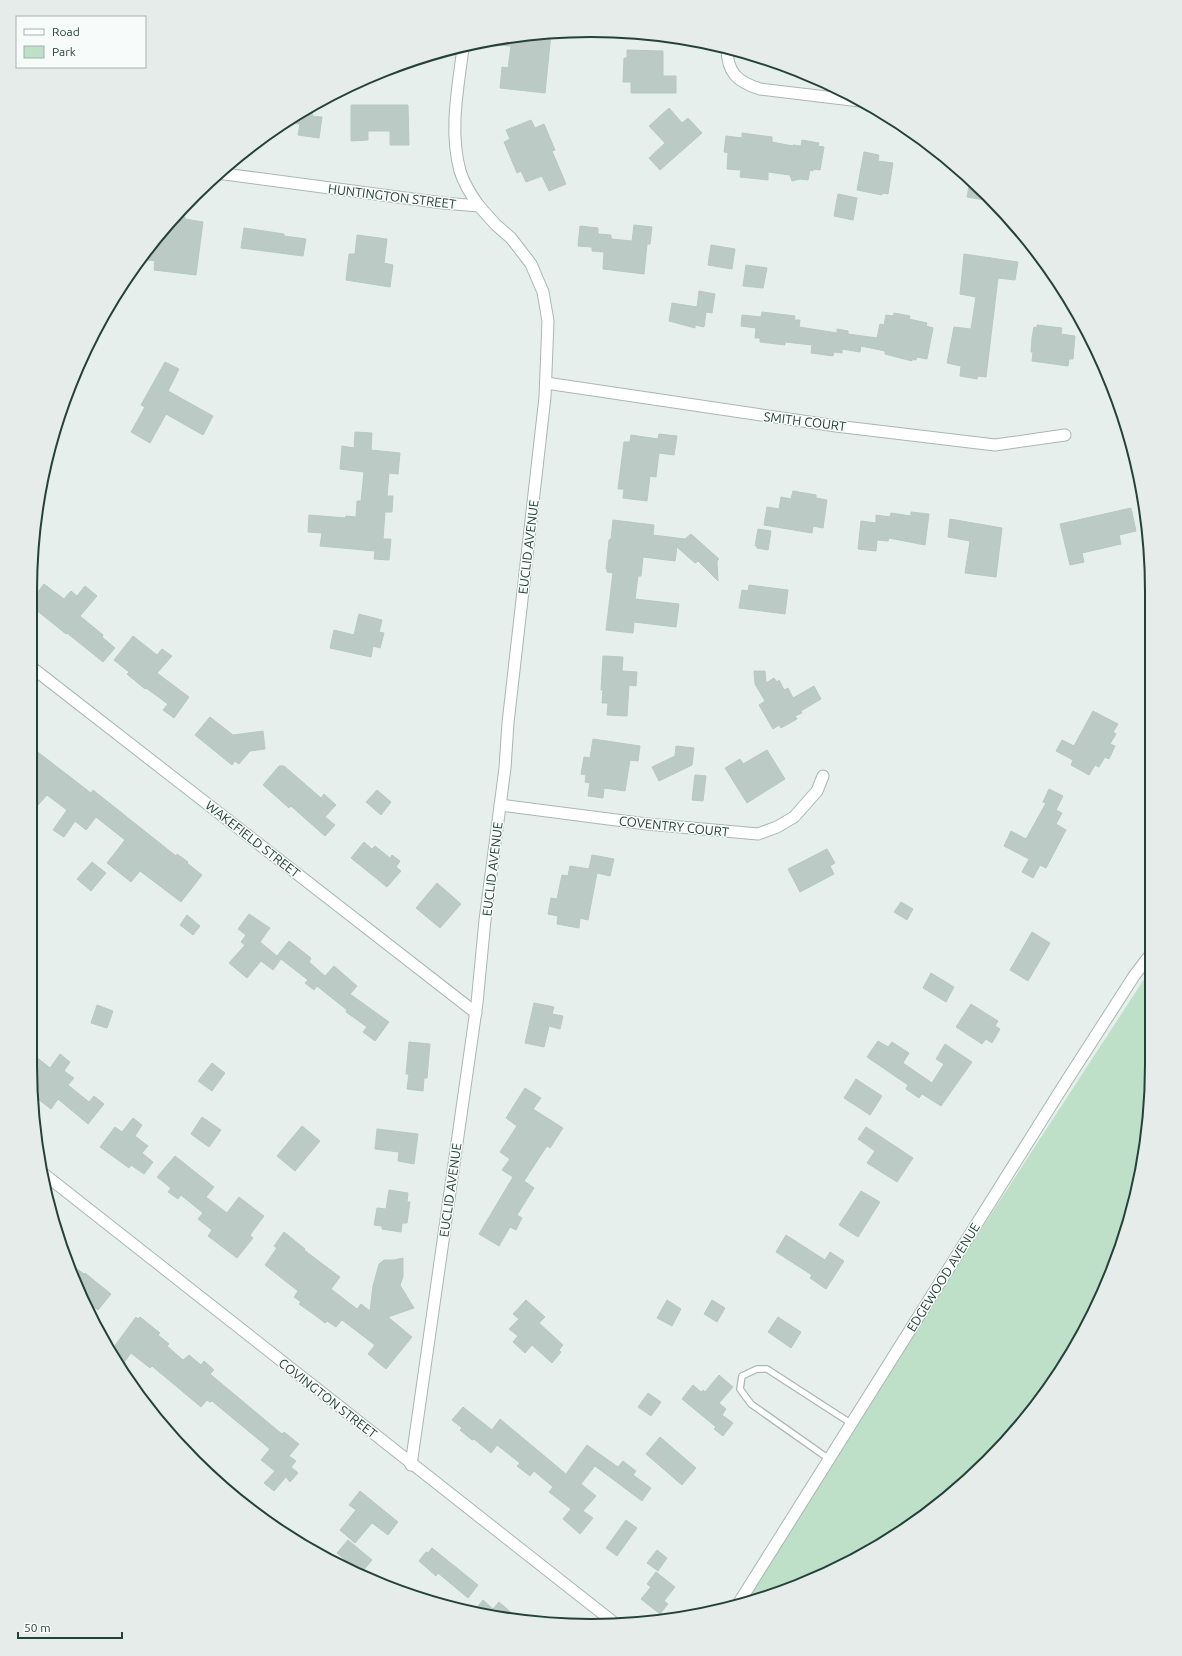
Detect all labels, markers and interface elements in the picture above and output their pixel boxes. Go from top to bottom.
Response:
legend [16,16,146,68]
text: Road [52,25,80,38]
text: Park [52,45,76,58]
street label: HUNTINGTON STREET [327,181,457,211]
street label: SMITH COURT [763,409,847,433]
street label: EUCLID AVENUE [515,499,541,595]
street label: WAKEFIELD STREET [203,798,303,880]
street label: COVENTRY COURT [618,813,730,839]
street label: EUCLID AVENUE [479,821,505,917]
street label: EUCLID AVENUE [436,1142,464,1238]
street label: EDGEWOOD AVENUE [904,1220,982,1334]
street label: COVINGTON STREET [276,1355,380,1441]
scale bar [18,1614,122,1640]
text: 50 m [24,1621,51,1634]

